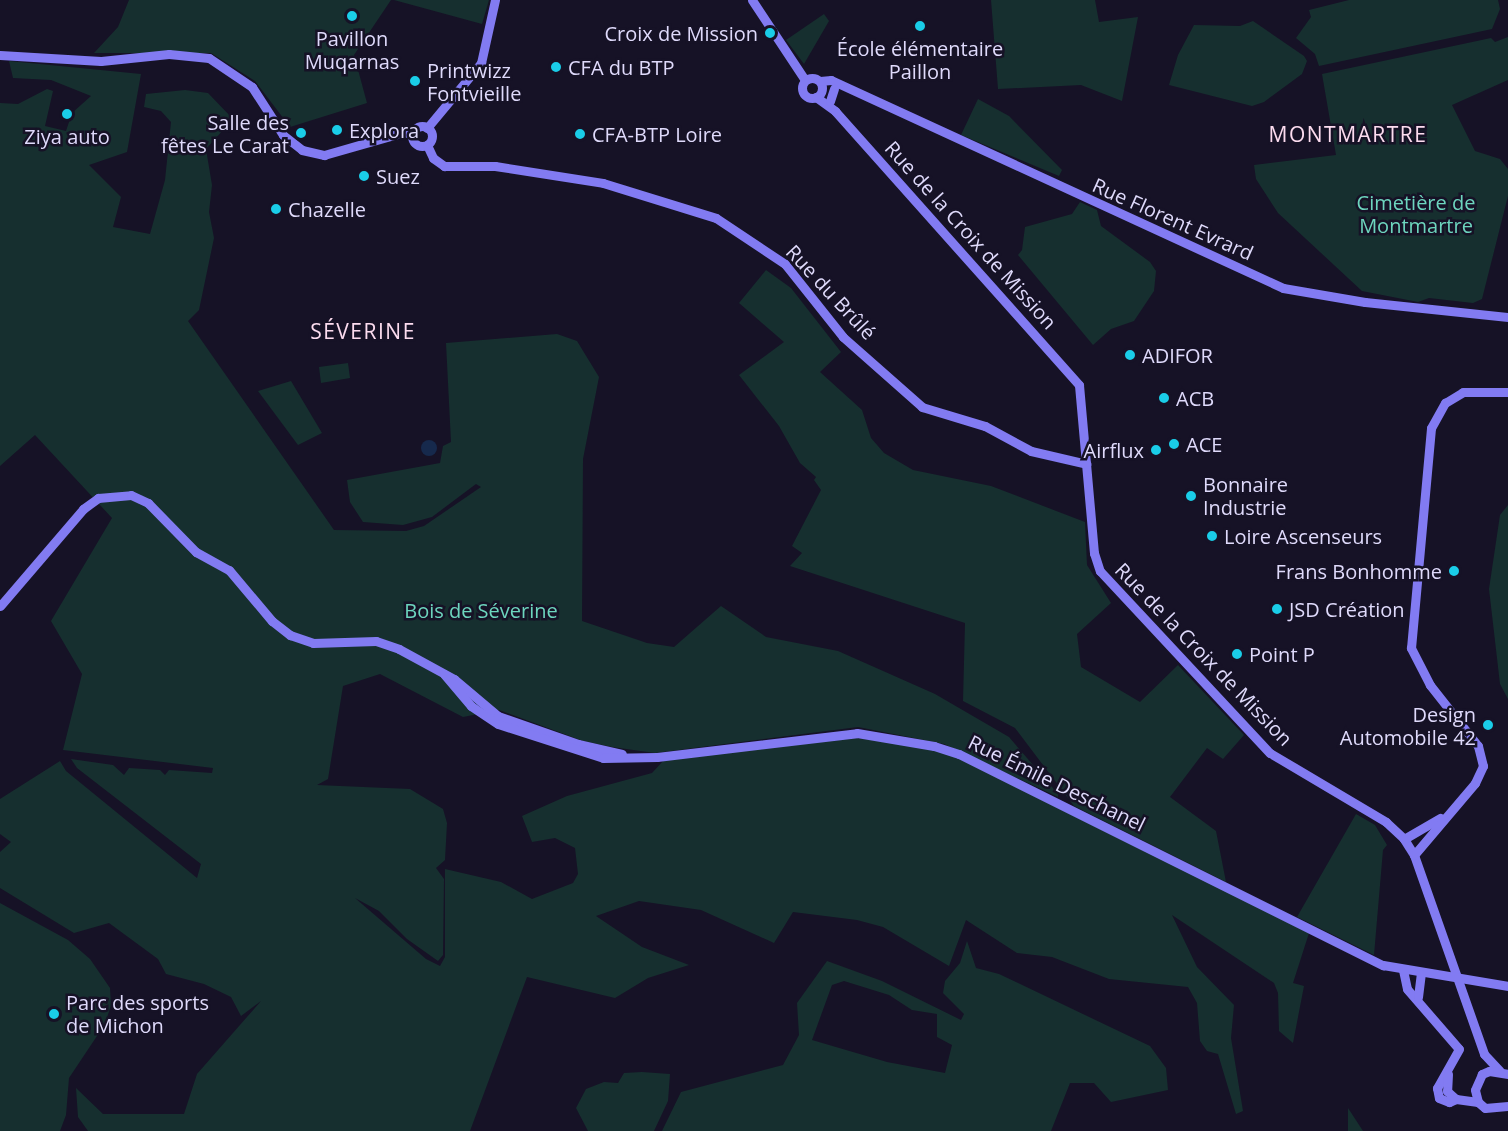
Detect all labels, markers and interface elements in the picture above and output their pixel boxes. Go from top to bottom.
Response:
marker: Pavillon Muqarnas [345,9,359,23]
marker: École élémentaire Paillon [913,19,927,33]
place label: Croix de Mission [604,21,758,45]
place label: Pavillon Muqarnas [305,26,399,73]
marker: Croix de Mission [763,26,777,40]
place label: École élémentaire Paillon [837,36,1003,83]
place label: CFA du BTP [568,55,674,79]
place label: Printwizz Fontvieille [427,58,521,105]
marker: CFA du BTP [549,60,563,74]
marker: Printwizz Fontvieille [408,74,422,88]
marker: Ziya auto [60,107,74,121]
place label: Salle des fêtes Le Carat [161,110,289,157]
place label: Explora [349,118,419,142]
district label: MONTMARTRE [1269,121,1427,147]
place label: CFA-BTP Loire [592,122,722,146]
marker: Explora [330,123,344,137]
place label: Ziya auto [24,124,110,148]
marker: Salle des fêtes Le Carat [294,126,308,140]
marker: CFA-BTP Loire [573,127,587,141]
street label: Rue de la Croix de Mission [880,136,1062,334]
place label: Suez [376,164,420,188]
marker: Suez [357,169,371,183]
street label: Rue Florent Evrard [1089,173,1257,265]
park label: Cimetière de Montmartre [1357,191,1475,238]
place label: Chazelle [288,197,366,221]
marker: Chazelle [269,202,283,216]
street label: Rue du Brûlé [781,240,881,344]
district label: SÉVERINE [310,318,416,344]
place label: ADIFOR [1142,343,1213,367]
marker: ADIFOR [1123,348,1137,362]
place label: ACB [1176,386,1214,410]
marker: ACB [1157,391,1171,405]
place label: ACE [1186,432,1222,456]
marker: ACE [1167,437,1181,451]
place label: Airflux [1084,438,1144,462]
marker: Airflux [1149,443,1163,457]
place label: Bonnaire Industrie [1203,472,1288,519]
marker: Bonnaire Industrie [1184,489,1198,503]
place label: Loire Ascenseurs [1224,524,1382,548]
marker: Loire Ascenseurs [1205,529,1219,543]
street label: Rue de la Croix de Mission [1110,558,1298,750]
place label: Frans Bonhomme [1276,559,1442,583]
marker: Frans Bonhomme [1447,564,1461,578]
place label: JSD Création [1289,597,1405,621]
park label: Bois de Séverine [404,598,558,622]
marker: JSD Création [1270,602,1284,616]
place label: Point P [1249,642,1315,666]
marker: Point P [1230,647,1244,661]
place label: Design Automobile 42 [1340,702,1476,749]
marker: Design Automobile 42 [1481,718,1495,732]
street label: Rue Émile Deschanel [965,730,1149,836]
place label: Parc des sports de Michon [66,990,209,1037]
marker: Parc des sports de Michon [47,1007,61,1021]

